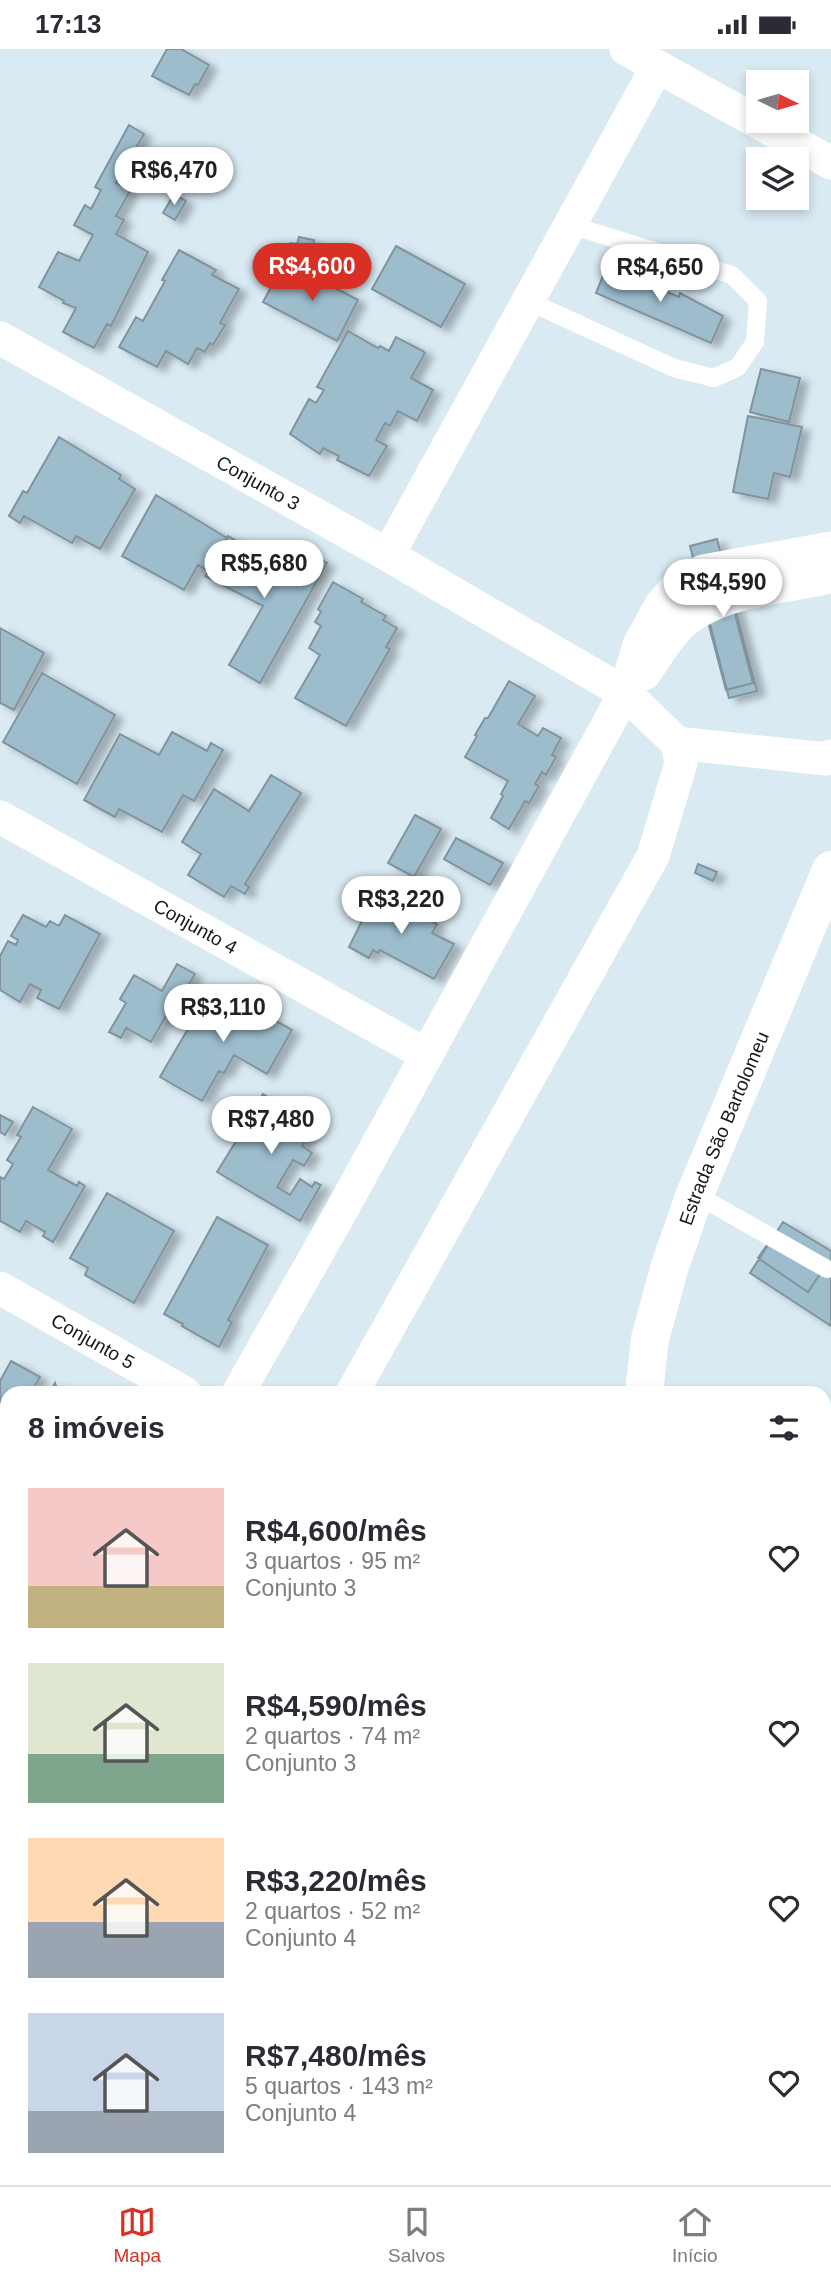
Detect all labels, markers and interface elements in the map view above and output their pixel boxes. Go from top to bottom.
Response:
text: 17:13 [35,9,102,39]
north arrow [746,70,808,133]
map controls [746,70,809,210]
button: layers [746,147,809,210]
pin: R$6,470 [109,148,239,207]
text: R$6,470 [131,157,217,183]
pin: R$4,600 [247,243,377,303]
pin: R$4,650 [595,245,725,304]
text: R$4,600 [269,253,355,279]
text: R$4,650 [617,254,703,280]
street label: Conjunto 3 [213,451,304,514]
pin: R$5,680 [199,540,329,600]
text: R$5,680 [221,550,307,576]
pin: R$4,590 [658,559,788,619]
text: R$4,590 [680,569,766,595]
pin: R$3,220 [336,877,466,936]
text: R$3,220 [358,886,444,912]
street label: Conjunto 4 [150,894,241,958]
pin: R$3,110 [158,985,288,1044]
text: R$3,110 [180,994,266,1020]
street label: Estrada São Bartolomeu [675,1028,773,1228]
pin: R$7,480 [206,1097,336,1156]
text: R$7,480 [228,1106,314,1132]
street label: Conjunto 5 [48,1309,138,1373]
icon: filters [765,1409,803,1447]
text: 8 imóveis [28,1411,165,1444]
text: R$4,600/mês [245,1514,427,1547]
icon: home [84,1516,168,1600]
icon: heart [765,1539,803,1577]
text: 3 quartos · 95 m² [245,1548,420,1574]
text: Conjunto 3 [245,1575,356,1601]
text: R$4,590/mês [245,1689,427,1722]
icon: home [84,1691,168,1775]
icon: heart [765,1714,803,1752]
text: 2 quartos · 74 m² [245,1723,420,1749]
text: Conjunto 3 [245,1750,356,1776]
text: R$3,220/mês [245,1864,427,1897]
icon: home [84,1866,168,1950]
icon: heart [765,1889,803,1927]
text: 2 quartos · 52 m² [245,1898,420,1924]
text: Conjunto 4 [245,1925,356,1951]
text: R$7,480/mês [245,2039,427,2072]
icon: home [84,2041,168,2125]
icon: heart [765,2064,803,2102]
text: 5 quartos · 143 m² [245,2073,433,2099]
text: Conjunto 4 [245,2100,356,2126]
tab: Mapa [114,2203,161,2267]
tab: Salvos [388,2203,445,2267]
tab: Início [672,2203,717,2267]

